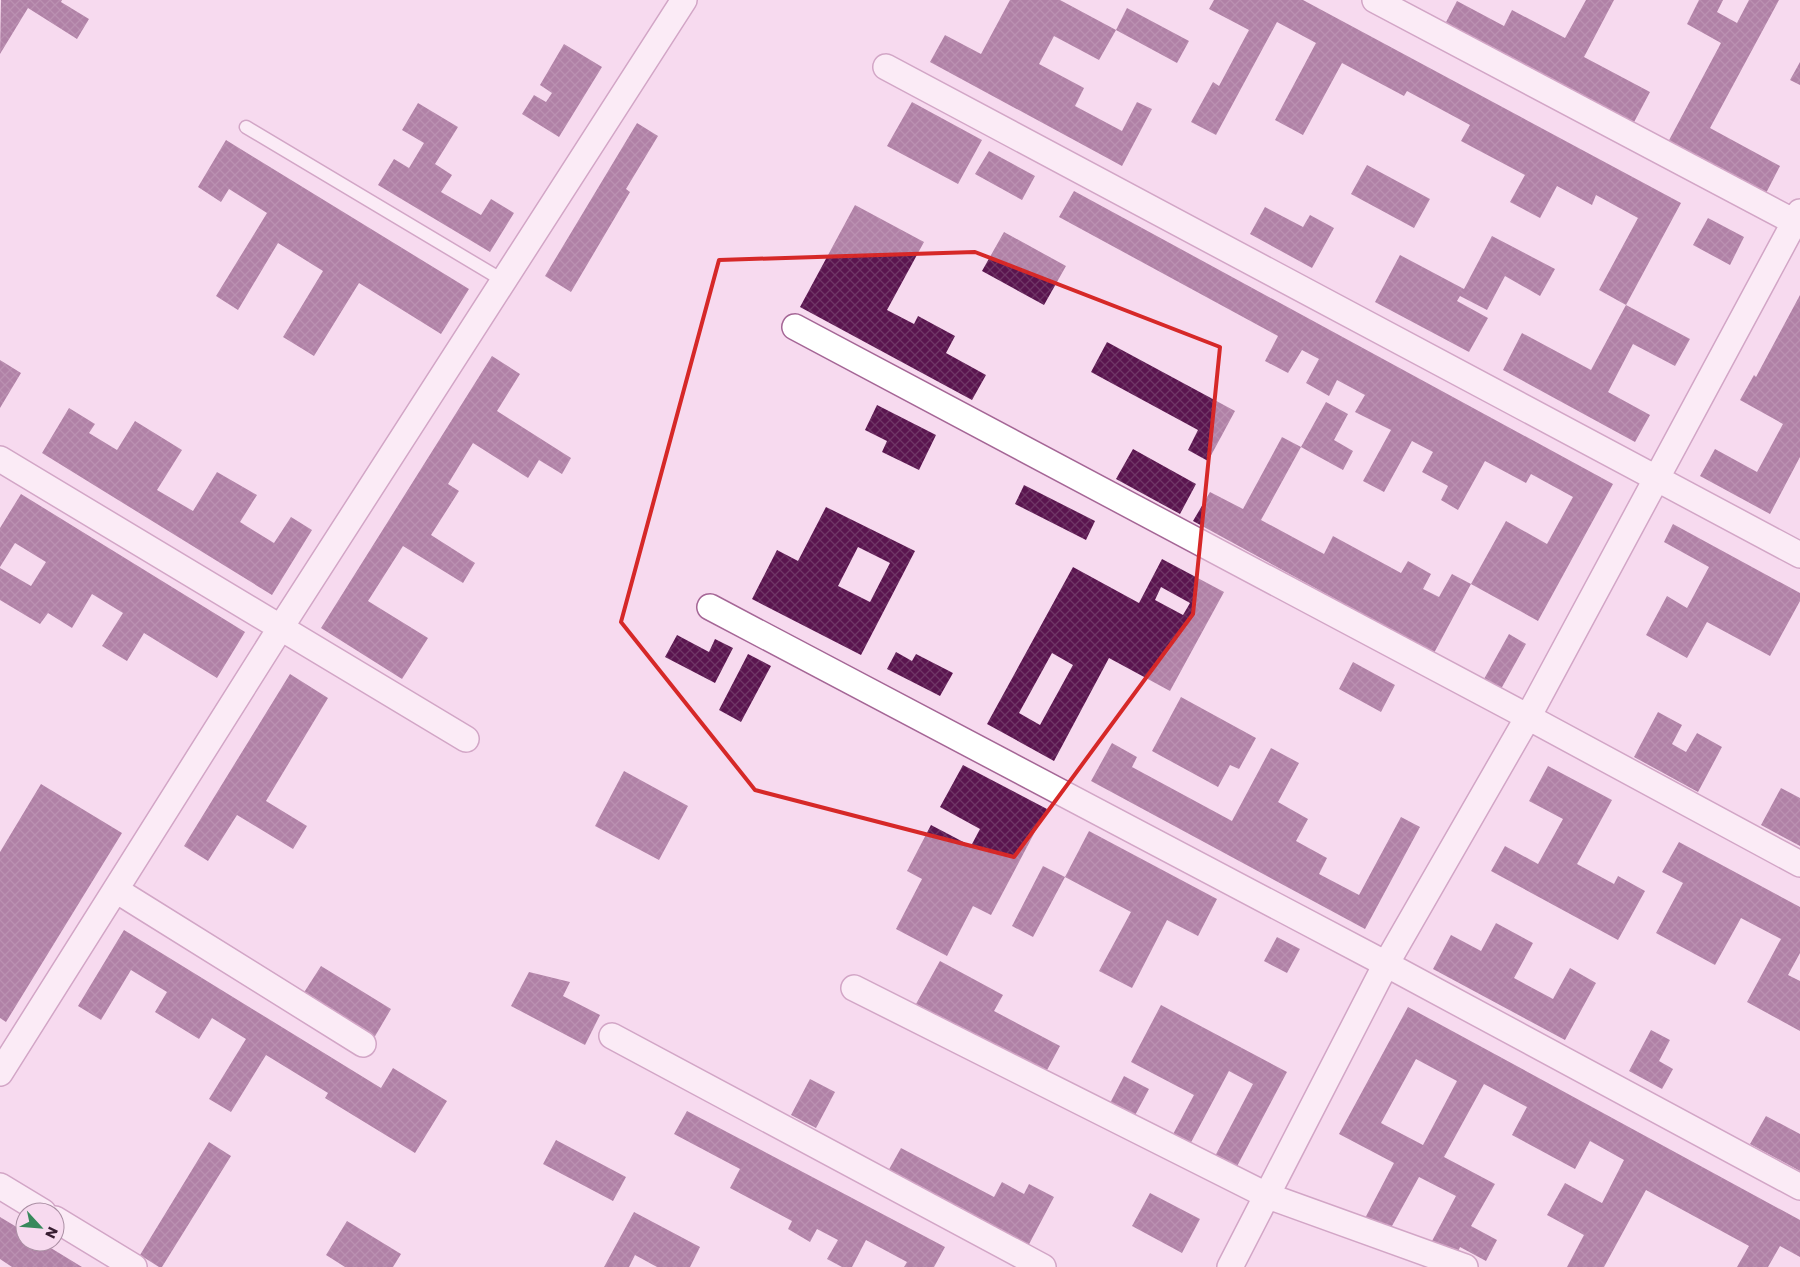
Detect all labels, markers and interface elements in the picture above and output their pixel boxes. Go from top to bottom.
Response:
north arrow [15,1202,65,1252]
text: N [40,1224,63,1242]

